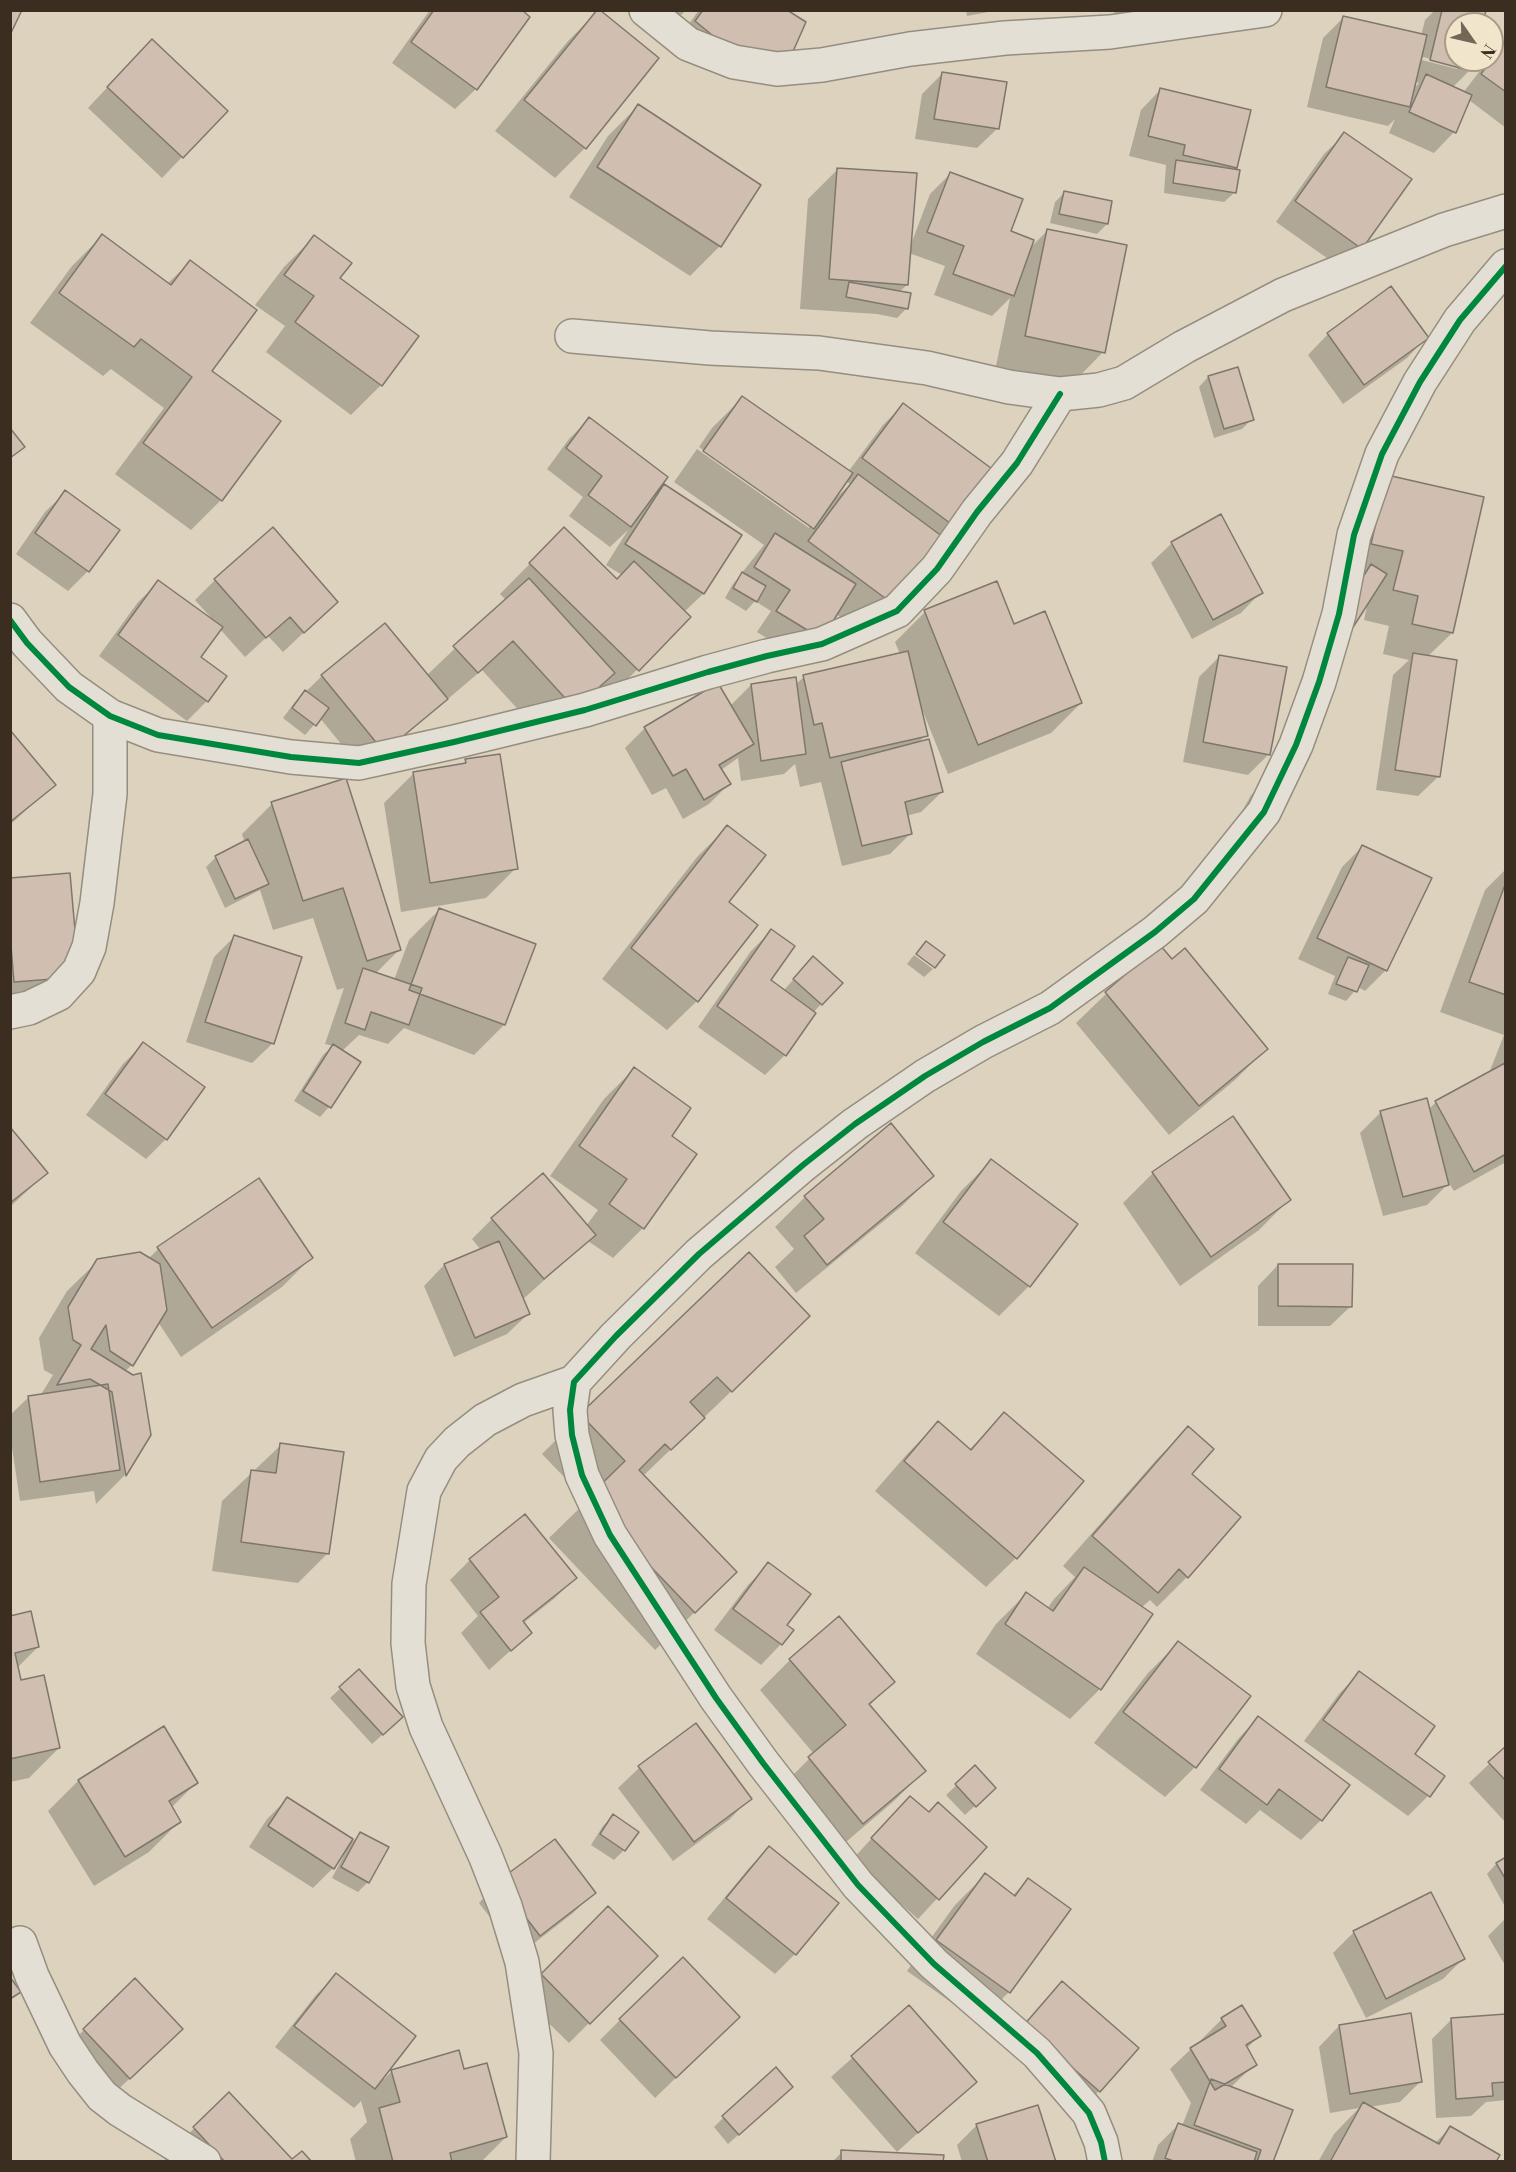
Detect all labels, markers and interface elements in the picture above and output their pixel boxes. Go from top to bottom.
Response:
north arrow [1444,12,1504,72]
text: N [1475,40,1499,62]

